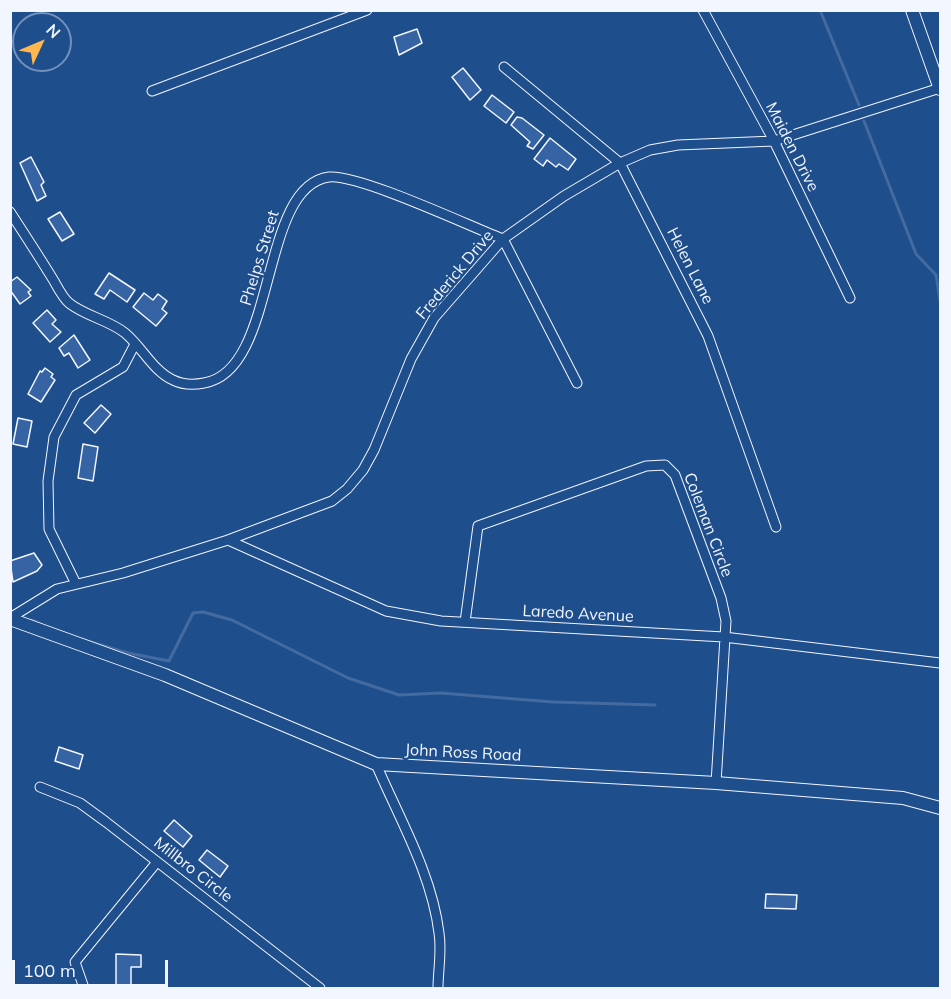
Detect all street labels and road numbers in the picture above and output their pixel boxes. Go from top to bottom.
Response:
street label: Maiden Drive [761,99,823,195]
street label: Phelps Street [236,208,284,308]
street label: Helen Lane [663,224,717,308]
street label: Frederick Drive [412,227,498,323]
street label: Coleman Circle [679,470,737,580]
street label: Laredo Avenue [522,601,634,627]
street label: John Ross Road [404,740,522,766]
street label: Millbro Circle [150,833,236,907]

